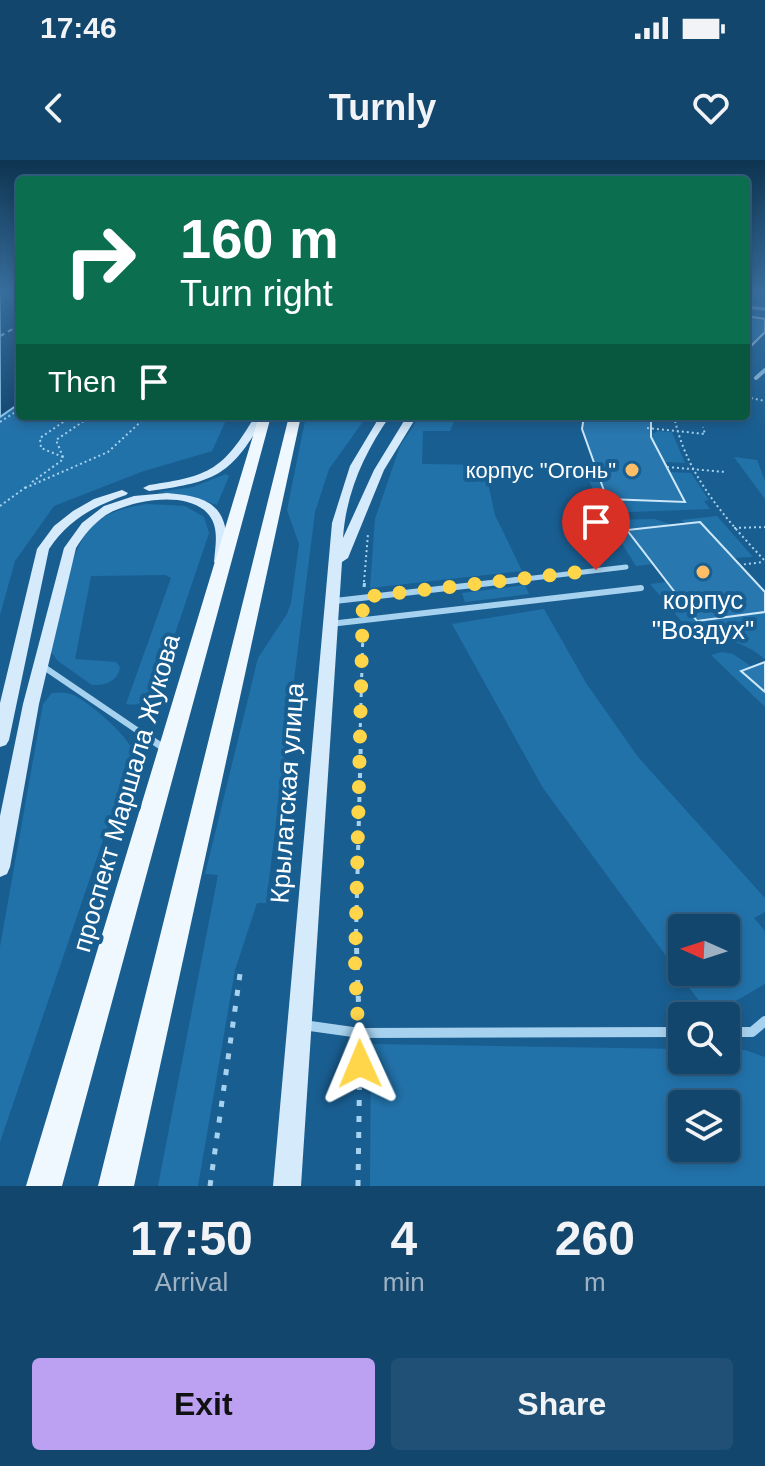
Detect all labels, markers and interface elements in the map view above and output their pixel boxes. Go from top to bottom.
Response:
text: 17:46 [40,11,117,44]
icon: back [32,86,76,130]
icon: heart [689,86,733,130]
text: Turnly [329,87,436,128]
text: 160 m [180,207,339,270]
icon: right [48,208,152,312]
text: Turn right [180,273,333,314]
icon: arrive [132,360,176,404]
text: Then [48,365,116,398]
place label: корпус "Огонь" [466,458,616,483]
marker: корпус "Огонь" [623,461,641,479]
pin [562,488,630,570]
icon: arrive [574,500,618,544]
marker: корпус "Воздух" [694,563,712,581]
place label: корпус "Воздух" [652,585,754,645]
street label: проспект Маршала Жукова [66,630,186,955]
street label: Крылатская улица [264,681,310,904]
north arrow [668,914,740,986]
map controls [668,914,740,1162]
button: search [668,1002,740,1074]
position arrow [318,1022,402,1106]
button: layers [668,1090,740,1162]
text: 17:50 [130,1212,253,1265]
text: 4 [390,1212,417,1265]
text: 260 [555,1212,635,1265]
text: Arrival [155,1267,228,1297]
text: min [383,1267,425,1297]
text: m [584,1267,606,1297]
button: Exit [32,1358,375,1450]
button: Share [391,1358,733,1450]

